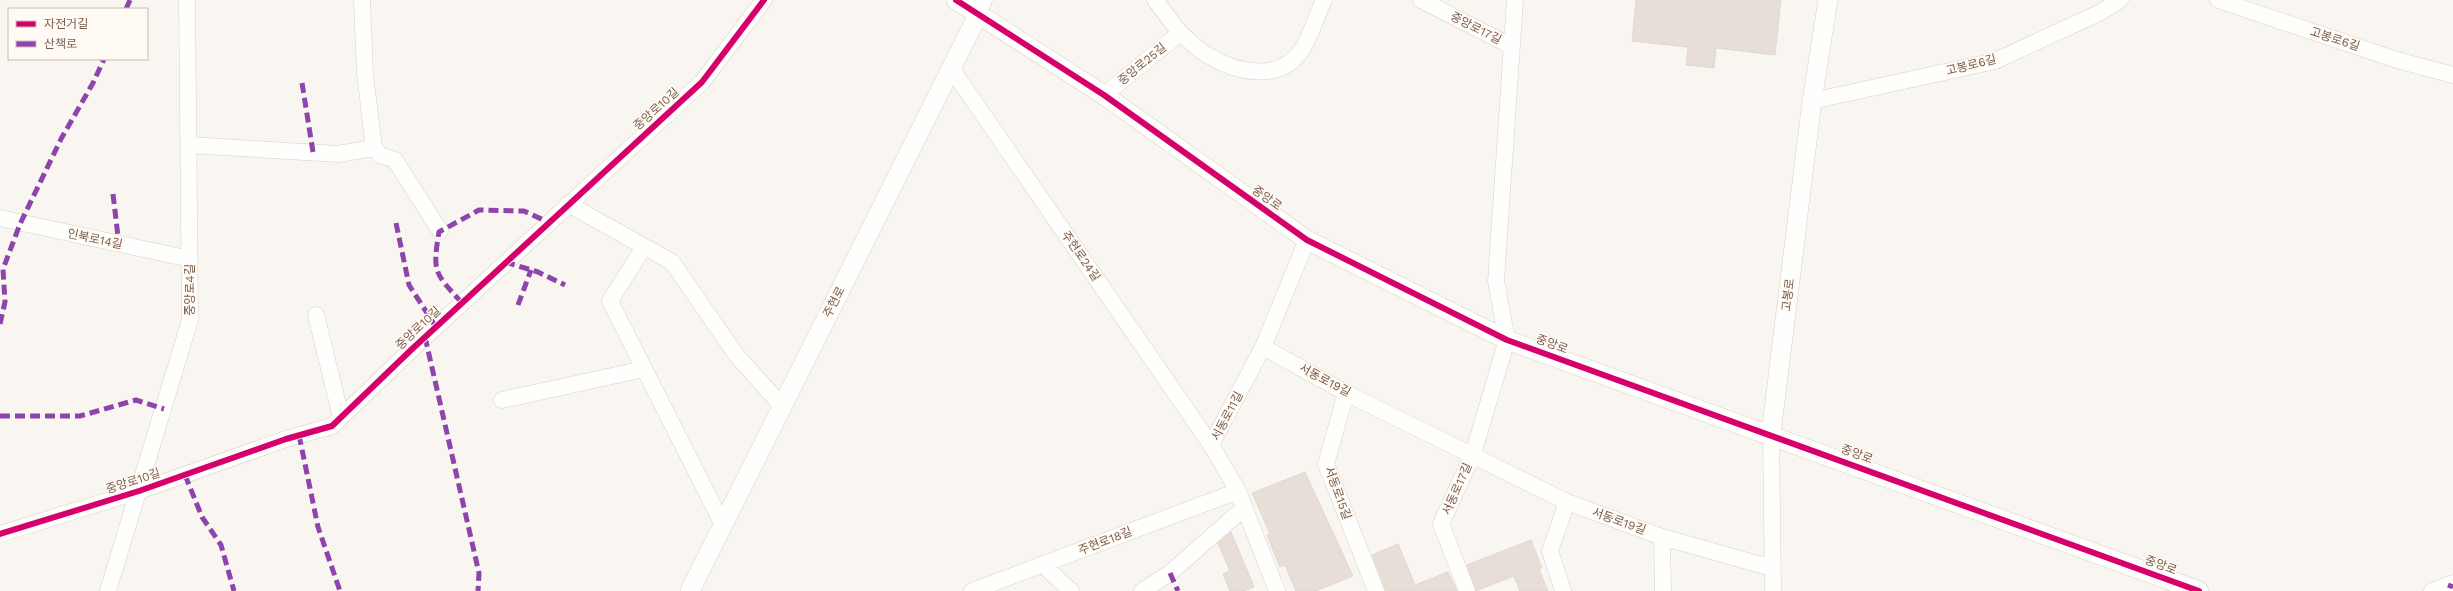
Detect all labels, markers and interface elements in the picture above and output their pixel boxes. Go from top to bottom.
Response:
legend [8,8,148,60]
street label: 중앙로17길 [1448,9,1504,47]
text: 자전거길 [44,17,88,31]
street label: 고봉로6길 [2308,24,2362,54]
text: 산책로 [44,37,77,51]
street label: 중앙로25길 [1115,40,1169,88]
street label: 고봉로6길 [1944,52,1998,78]
street label: 중앙로10길 [630,85,682,133]
street label: 중앙로 [1249,183,1285,213]
street label: 인북로14길 [66,226,124,252]
street label: 주현로24길 [1059,228,1103,284]
street label: 중앙로4길 [183,264,197,316]
street label: 고봉로 [1779,278,1797,312]
street label: 주현로 [820,284,848,320]
street label: 중앙로10길 [393,304,443,352]
street label: 중앙로 [1534,332,1570,356]
street label: 서동로19길 [1297,361,1353,399]
street label: 서동로11길 [1208,389,1246,443]
street label: 중앙로 [1839,442,1875,466]
street label: 서동로17길 [1439,461,1475,517]
street label: 서동로15길 [1322,464,1354,522]
street label: 중앙로10길 [104,466,162,496]
street label: 서동로19길 [1590,505,1648,537]
street label: 주현로18길 [1076,524,1134,558]
street label: 중앙로 [2143,553,2179,577]

